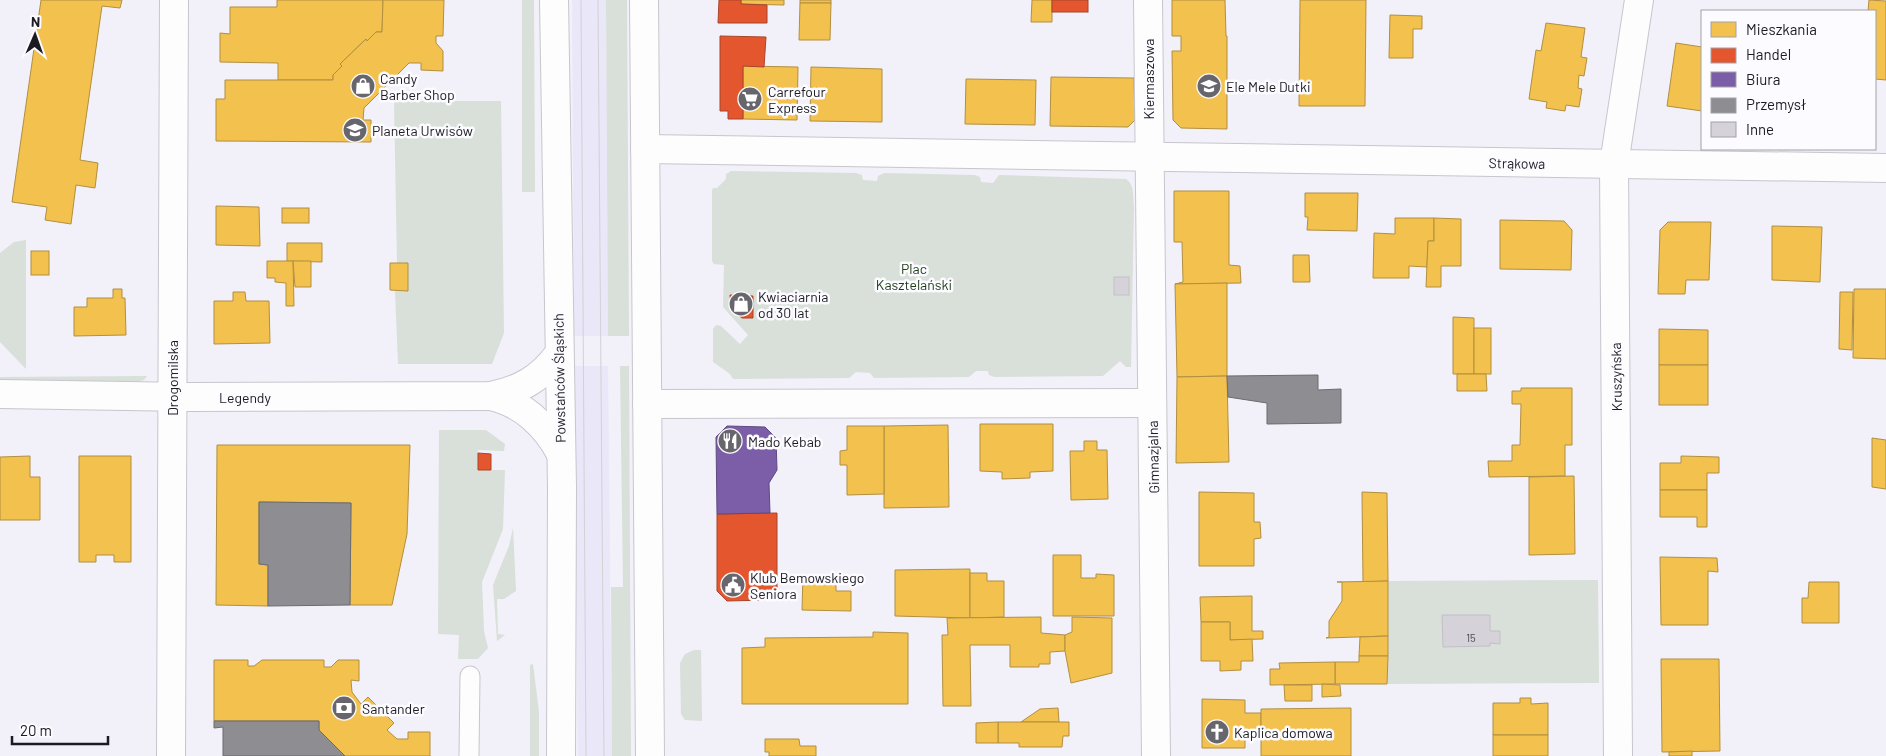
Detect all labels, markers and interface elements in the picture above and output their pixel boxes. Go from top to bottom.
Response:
north arrow [10,10,60,60]
legend [1701,10,1876,150]
text: N [31,13,40,30]
text: Mieszkania [1746,20,1817,38]
street label: Kiermaszowa [1140,39,1157,119]
text: Handel [1746,45,1791,63]
place label: Candy Barber Shop [380,70,455,103]
text: Biura [1746,70,1780,88]
shop icon: Candy Barber Shop [350,73,376,99]
school or university icon: Ele Mele Dutki [1196,73,1222,99]
place label: Ele Mele Dutki [1226,78,1311,95]
place label: Carrefour Express [768,83,826,116]
supermarket icon: Carrefour Express [737,86,763,112]
text: Przemysł [1746,95,1806,113]
school or university icon: Planeta Urwisów [342,117,368,143]
text: Inne [1746,120,1774,138]
place label: Planeta Urwisów [372,122,473,139]
street label: Strąkowa [1489,154,1545,172]
park label: Plac Kasztelański [876,260,952,293]
place label: Kwiaciarnia od 30 lat [758,288,828,321]
shop icon: Kwiaciarnia od 30 lat [728,291,754,317]
street label: Powstańców Śląskich [549,313,569,443]
street label: Drogomilska [164,340,181,416]
street label: Kruszyńska [1607,342,1625,412]
street label: Legendy [219,389,271,406]
street label: Gimnazjalna [1144,420,1162,494]
restaurant icon: Mado Kebab [717,428,743,454]
place label: Mado Kebab [748,433,822,450]
place label: Klub Bemowskiego Seniora [750,569,864,602]
public building icon: Klub Bemowskiego Seniora [720,572,746,598]
house number: 15 [1466,631,1476,644]
bank icon: Santander [331,695,357,721]
place label: Santander [362,700,425,717]
scale bar [12,714,109,746]
church icon: Kaplica domowa [1204,719,1230,745]
text: 20 m [20,721,52,739]
place label: Kaplica domowa [1234,724,1333,741]

